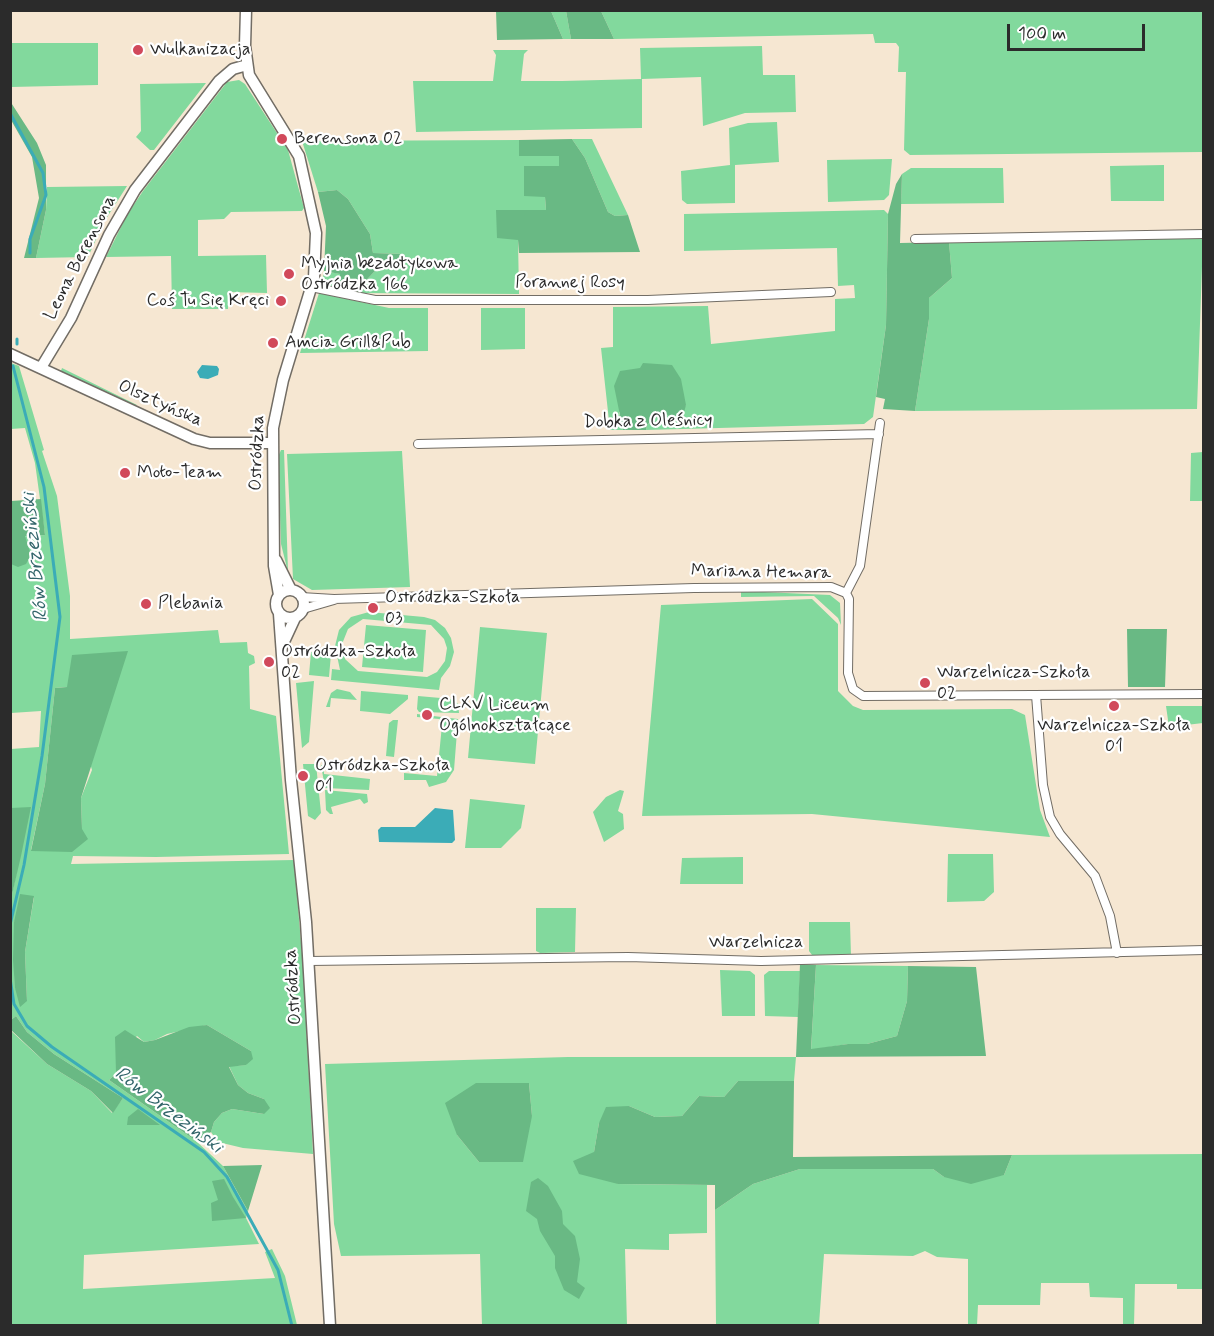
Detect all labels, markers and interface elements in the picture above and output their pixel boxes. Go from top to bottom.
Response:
scale bar [1010,12,1148,50]
text: 100 m [1018,22,1066,46]
place label: Wulkanizacja [150,39,251,61]
marker: Wulkanizacja [131,43,145,57]
place label: Berensona 02 [294,128,403,150]
marker: Berensona 02 [275,132,289,146]
street label: Leona Berensona [40,192,122,324]
place label: Myjnia bezdotykowa Ostródzka 166 [301,253,458,296]
marker: Myjnia bezdotykowa Ostródzka 166 [282,267,296,281]
street label: Porannej Rosy [515,272,625,294]
place label: Coś Tu Się Kręci [146,290,269,312]
marker: Coś Tu Się Kręci [274,294,288,308]
place label: Amcia Grill&Pub [285,332,411,354]
marker: Amcia Grill&Pub [266,336,280,350]
street label: Olsztyńska [115,376,205,432]
street label: Dobka z Oleśnicy [583,410,713,434]
street label: Ostródzka [246,415,270,491]
place label: Moto-Team [137,462,222,484]
marker: Moto-Team [118,466,132,480]
water label: Rów Brzeziński [17,491,55,623]
street label: Mariana Hemara [691,561,831,585]
place label: Ostródzka-Szkoła 03 [385,587,520,630]
place label: Plebania [158,593,224,615]
marker: Plebania [139,597,153,611]
marker: Ostródzka-Szkoła 03 [366,601,380,615]
place label: Ostródzka-Szkoła 02 [281,641,416,684]
marker: Ostródzka-Szkoła 02 [262,655,276,669]
place label: Warzelnicza-Szkoła 02 [937,662,1091,704]
marker: Warzelnicza-Szkoła 02 [918,676,932,690]
place label: CLXV Liceum Ogólnokształcące [439,694,571,736]
marker: Warzelnicza-Szkoła 01 [1107,699,1121,713]
marker: CLXV Liceum Ogólnokształcące [420,708,434,722]
place label: Warzelnicza-Szkoła 01 [1037,715,1191,758]
place label: Ostródzka-Szkoła 01 [315,755,450,798]
marker: Ostródzka-Szkoła 01 [296,769,310,783]
street label: Warzelnicza [709,932,803,954]
street label: Ostródzka [281,948,307,1026]
water label: Rów Brzeziński [109,1062,227,1160]

